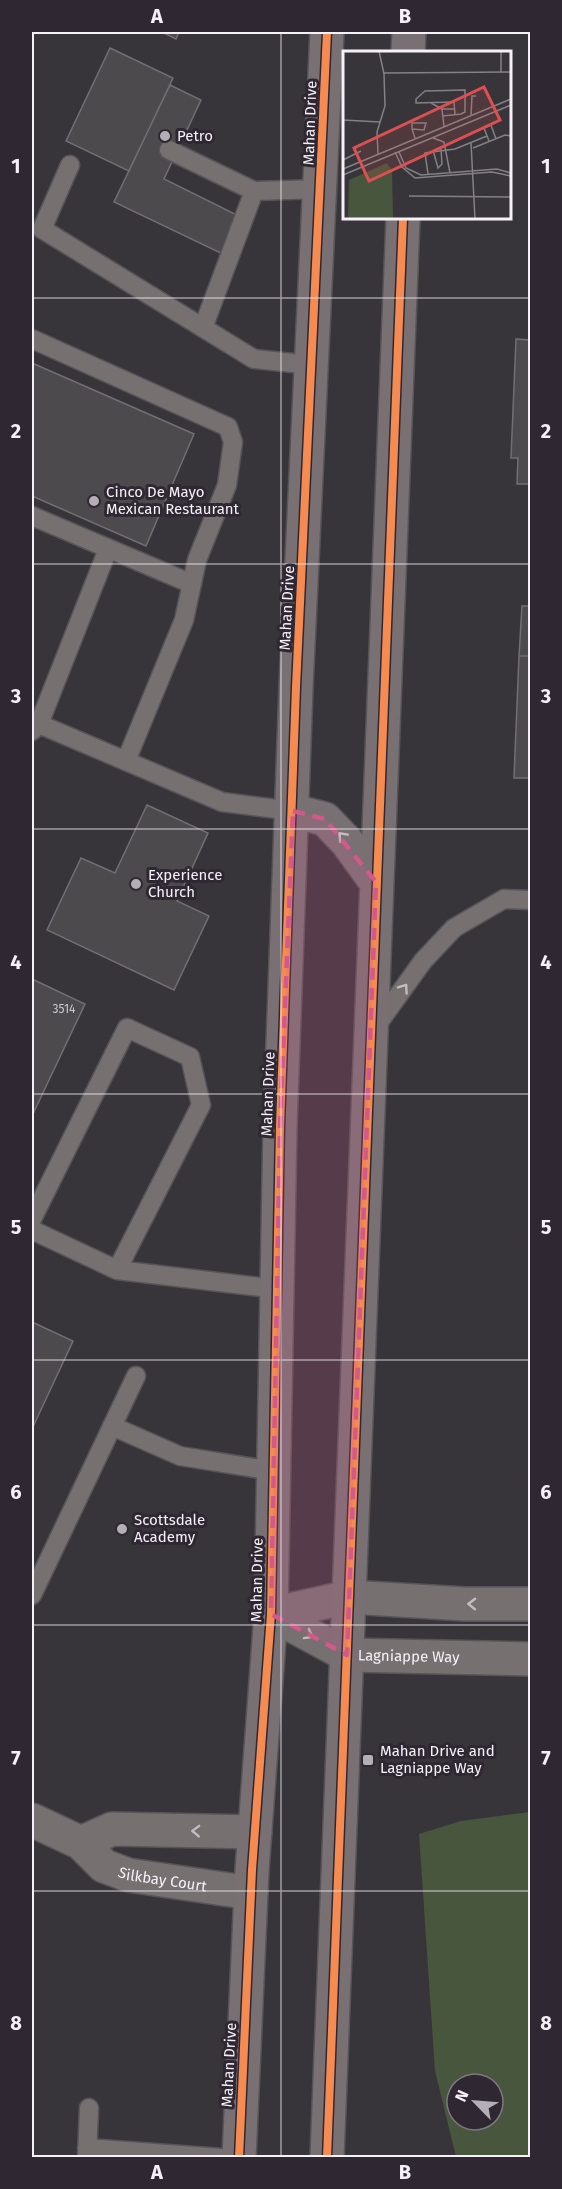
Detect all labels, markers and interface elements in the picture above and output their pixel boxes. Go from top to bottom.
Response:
text: A [150,4,164,28]
text: B [399,4,411,28]
inset map [343,51,511,219]
street label: Mahan Drive [300,80,320,166]
place label: Petro [177,127,213,145]
marker: Petro [158,129,172,143]
text: 1 [11,154,21,178]
text: 1 [541,154,551,178]
text: 2 [11,419,21,443]
text: 2 [541,419,551,443]
place label: Cinco De Mayo Mexican Restaurant [106,483,240,518]
marker: Cinco De Mayo Mexican Restaurant [87,494,101,508]
street label: Mahan Drive [276,565,298,651]
text: 3 [10,684,21,708]
text: 3 [540,684,551,708]
one-way arrow [338,832,349,843]
place label: Experience Church [148,866,222,901]
marker: Experience Church [129,877,143,891]
text: 4 [10,950,22,974]
text: 4 [540,950,552,974]
one-way arrow [397,983,408,994]
house number: 3514 [53,1002,76,1016]
street label: Mahan Drive [258,1051,278,1137]
text: 5 [11,1215,22,1239]
text: 5 [541,1215,552,1239]
text: 6 [10,1480,22,1504]
text: 6 [540,1480,552,1504]
place label: Scottsdale Academy [134,1511,205,1546]
marker: Scottsdale Academy [115,1522,129,1536]
street label: Mahan Drive [247,1537,267,1623]
one-way arrow [468,1598,477,1610]
one-way arrow [302,1628,313,1639]
street label: Lagniappe Way [358,1646,460,1666]
place label: Mahan Drive and Lagniappe Way [380,1742,495,1777]
text: 7 [11,1746,21,1770]
text: 7 [541,1746,551,1770]
marker: Mahan Drive and Lagniappe Way [361,1753,375,1767]
one-way arrow [192,1825,201,1837]
street label: Silkbay Court [115,1863,208,1895]
text: 8 [10,2011,22,2035]
text: 8 [540,2011,552,2035]
street label: Mahan Drive [218,2022,240,2108]
north arrow [445,2072,505,2132]
text: N [451,2087,473,2105]
text: A [150,2160,164,2184]
text: B [399,2160,411,2184]

